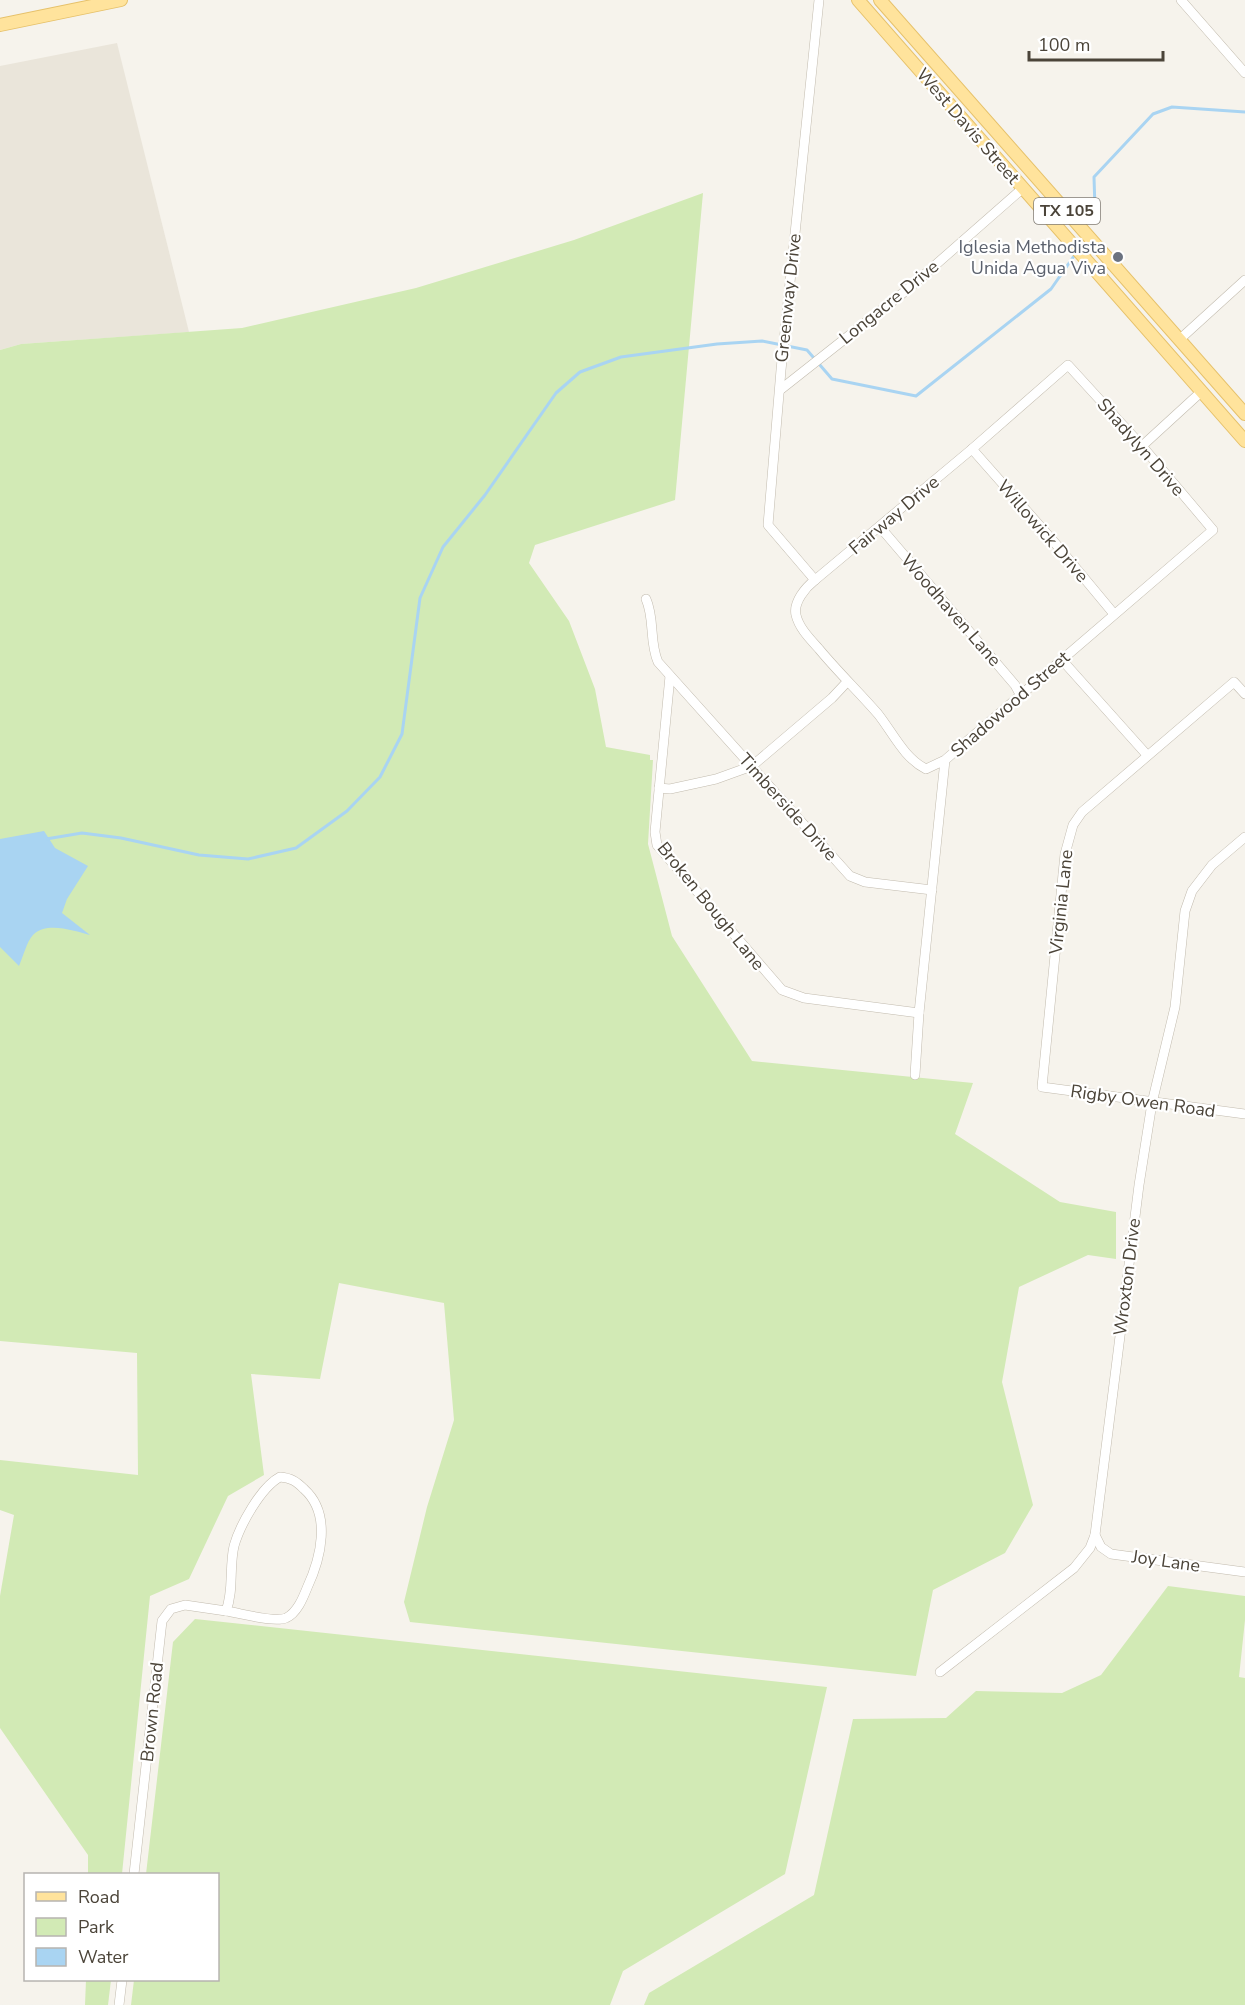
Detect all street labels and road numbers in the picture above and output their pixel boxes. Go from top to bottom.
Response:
street label: West Davis Street [911,63,1026,190]
road number: TX 105 [1034,198,1100,224]
street label: Greenway Drive [769,232,807,364]
street label: Longacre Drive [834,254,944,350]
street label: Shadylyn Drive [1092,393,1190,501]
street label: Fairway Drive [844,470,944,560]
street label: Willowick Drive [992,475,1094,587]
street label: Woodhaven Lane [895,549,1007,671]
street label: Shadowood Street [945,645,1075,762]
street label: Timberside Drive [733,748,843,866]
street label: Broken Bough Lane [652,837,770,975]
street label: Virginia Lane [1043,848,1078,957]
street label: Rigby Owen Road [1069,1079,1217,1123]
street label: Wroxton Drive [1108,1217,1146,1337]
street label: Joy Lane [1129,1544,1202,1578]
street label: Brown Road [135,1661,169,1763]

